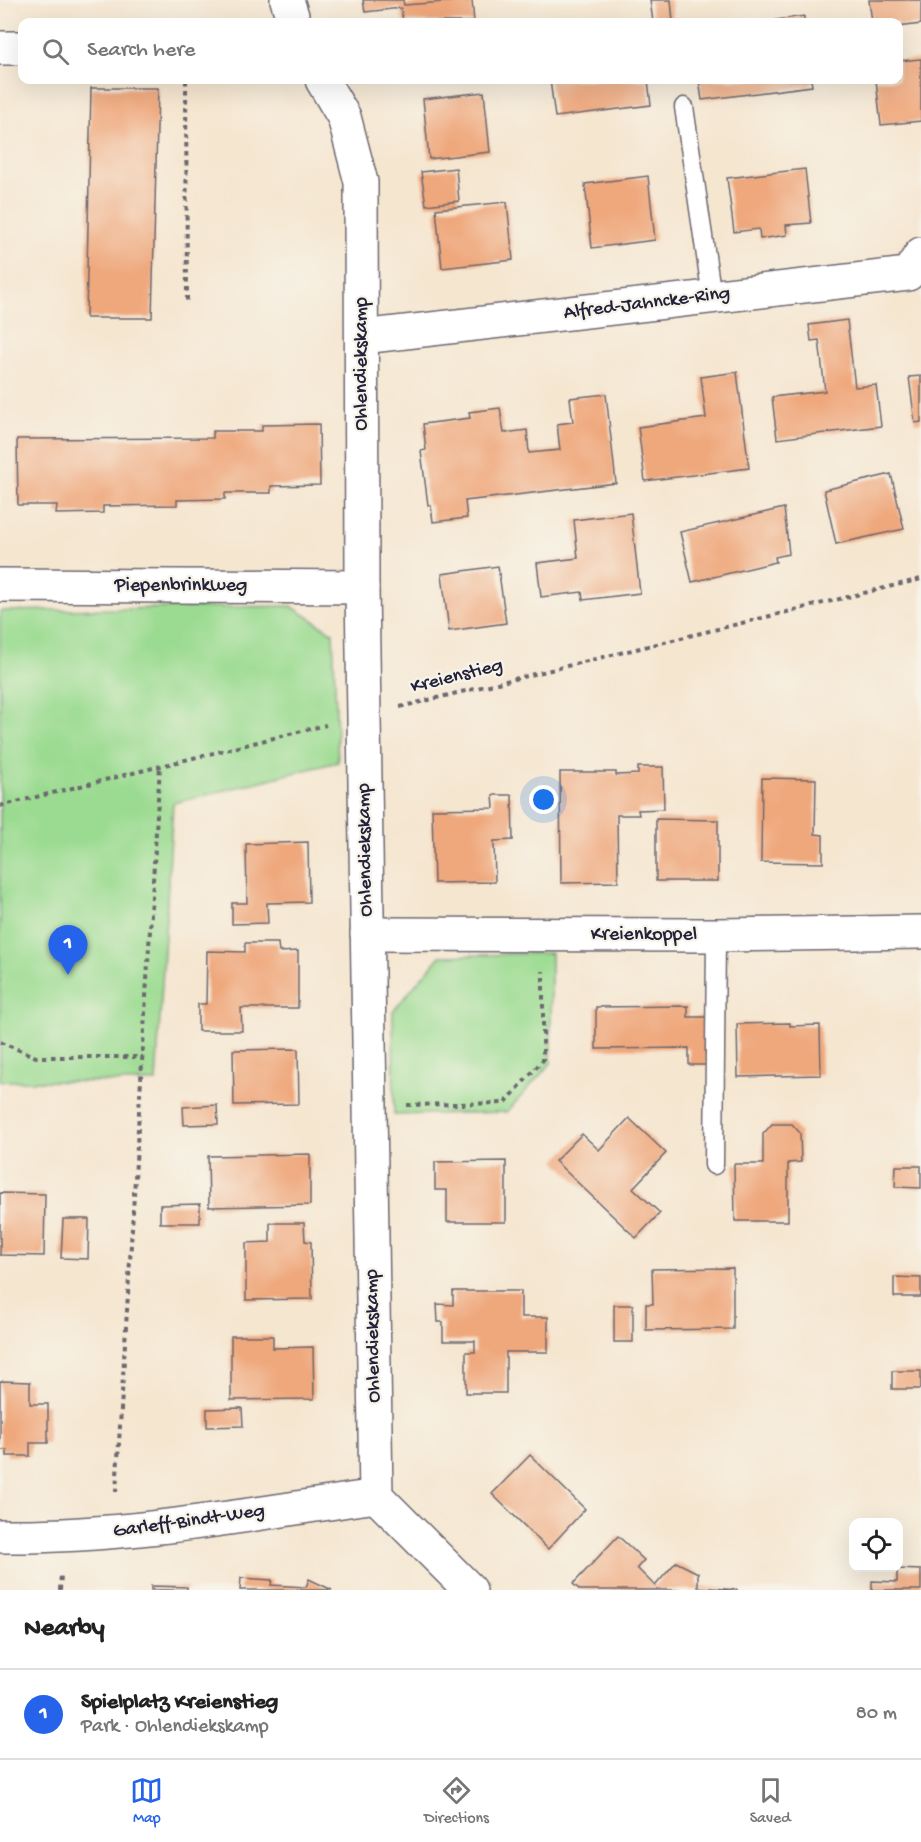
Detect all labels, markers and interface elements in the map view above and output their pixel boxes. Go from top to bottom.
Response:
search box [18,18,903,84]
icon: search [39,35,72,68]
text: Search here [87,38,195,64]
street label: Alfred-Jahncke-Ring [562,282,732,326]
street label: Ohlendiekskamp [351,297,374,431]
street label: Piepenbrinkweg [114,575,247,598]
street label: Kreienstieg [409,654,505,700]
street label: Ohlendiekskamp [353,783,379,917]
your location [529,785,558,814]
street label: Kreienkoppel [591,924,697,947]
pin: 1 [48,926,88,975]
street label: Ohlendiekskamp [361,1269,387,1403]
street label: Garleff-Bindt-Weg [112,1500,266,1544]
map controls [849,1518,903,1572]
button: locate [849,1518,903,1572]
text: Nearby [24,1614,105,1645]
text: Spielplatz Kreienstieg [81,1690,278,1716]
text: 1 [39,1703,48,1726]
text: 80 m [856,1703,897,1726]
text: Park · Ohlendiekskamp [81,1716,269,1739]
tab: Map [130,1774,163,1829]
tab: Directions [424,1774,489,1829]
tab: Saved [750,1774,791,1829]

